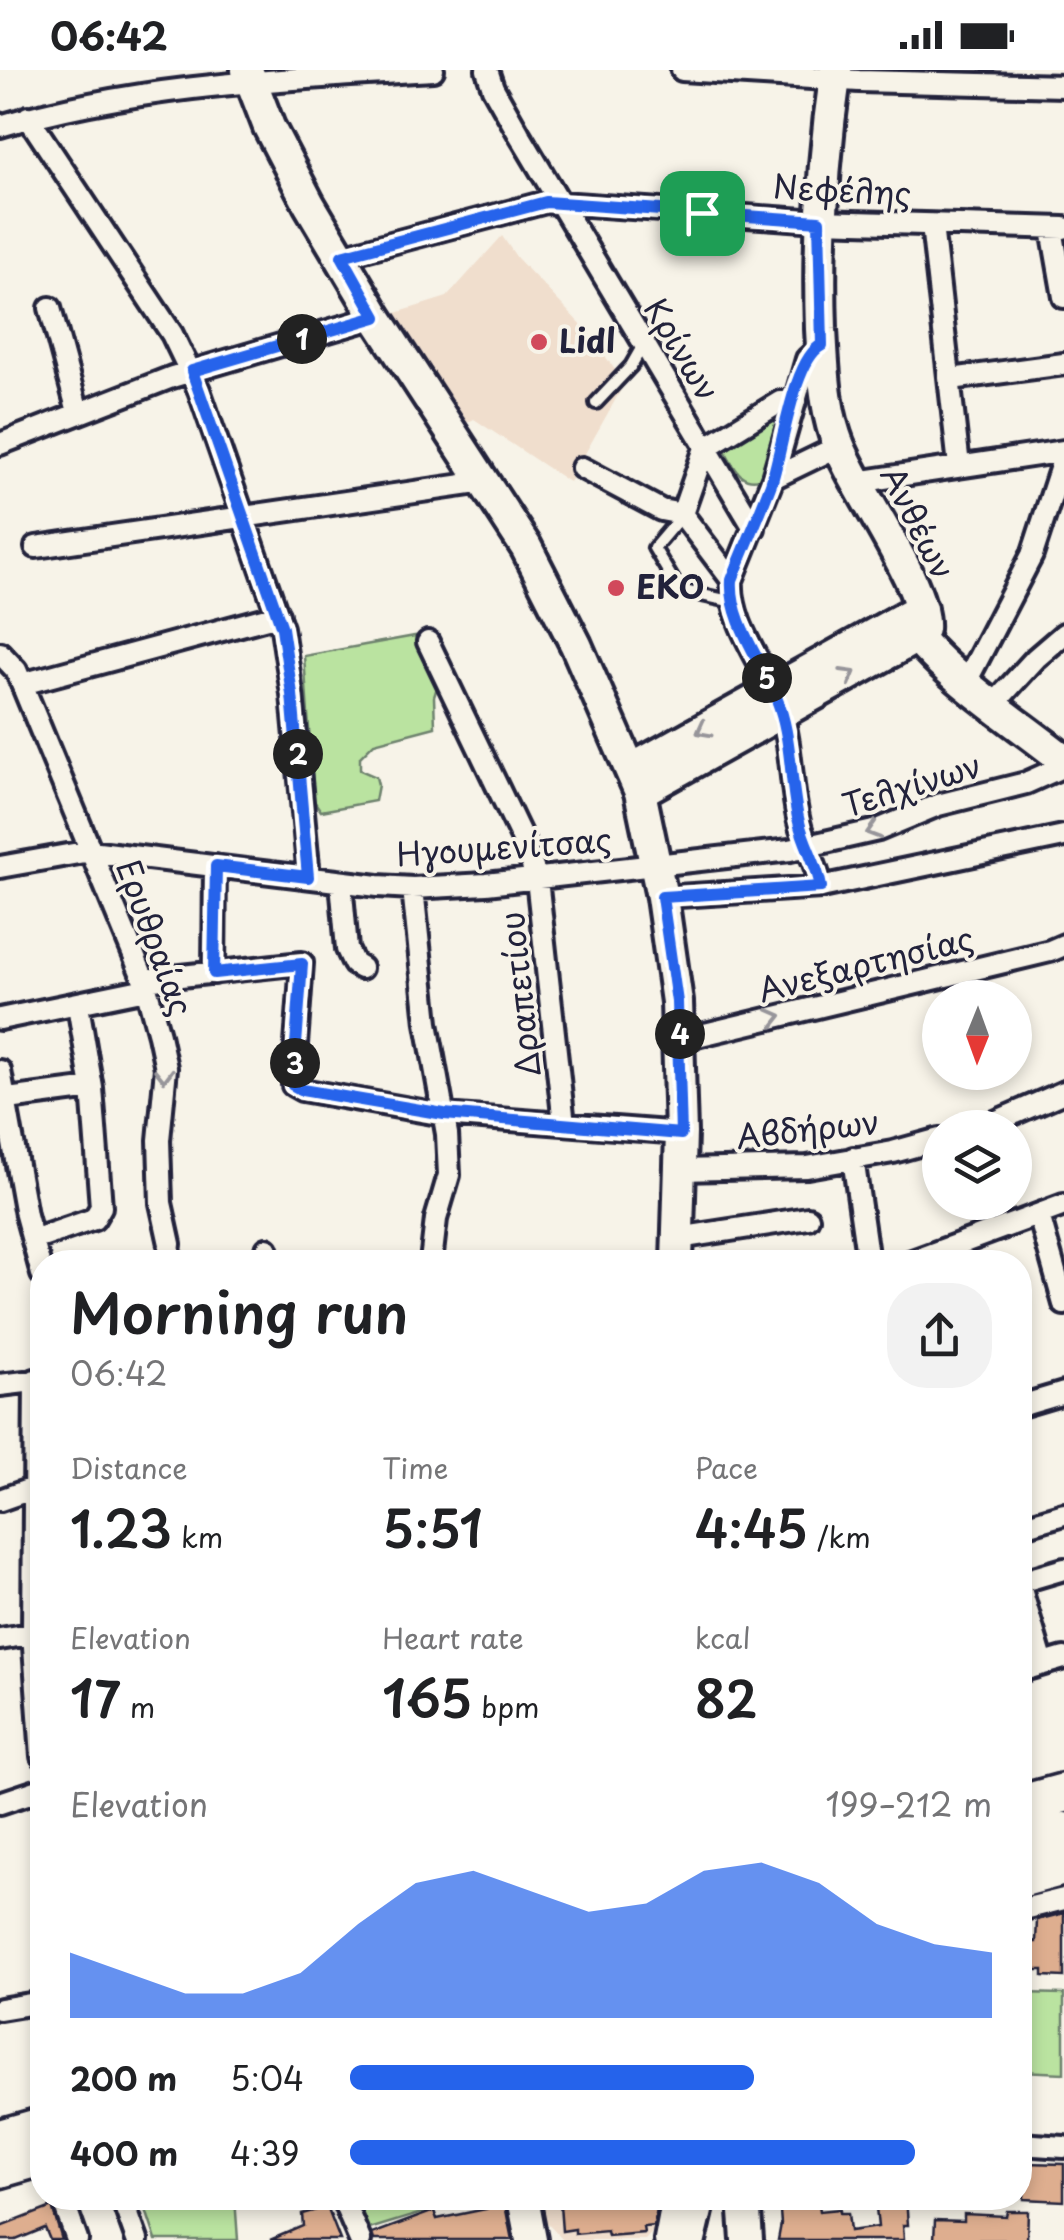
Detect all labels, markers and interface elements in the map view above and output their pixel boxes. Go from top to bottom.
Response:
text: 06:42 [50,7,168,64]
street label: Νεφέλης [772,161,912,217]
pin [660,171,745,256]
icon: arrive [675,186,730,241]
street label: Κρίνων [633,288,732,410]
pin: 1 [277,314,327,364]
place label: Lidl [559,316,616,364]
text: 1 [295,317,309,360]
marker: Lidl [528,331,550,353]
street label: Ανθέων [870,457,968,587]
place label: EKO [636,562,704,610]
marker: EKO [605,577,627,599]
pin: 5 [742,653,792,703]
text: 5 [758,656,776,699]
one-way arrow [839,668,857,688]
one-way arrow [696,718,714,737]
pin: 2 [273,729,323,779]
text: 2 [288,732,308,775]
street label: Τελχίνων [836,740,987,828]
street label: Ηγουμενίτσας [395,815,613,877]
one-way arrow [865,819,882,840]
street label: Ερυθραίας [105,852,206,1022]
street label: Δραπετίου [486,909,552,1079]
street label: Ανεξαρτησίας [753,913,978,1013]
north arrow [922,980,1032,1090]
map controls [922,980,1032,1220]
one-way arrow [766,1008,783,1029]
pin: 4 [655,1009,705,1059]
text: 4 [670,1012,690,1055]
pin: 3 [270,1038,320,1088]
text: 3 [286,1041,304,1084]
one-way arrow [154,1068,175,1084]
street label: Αβδήρων [734,1097,882,1159]
button: layers [922,1110,1032,1220]
text: Morning run [70,1270,408,1353]
button: share [887,1283,992,1388]
text: 06:42 [70,1349,167,1397]
text: Distance [70,1446,188,1489]
text: Time [382,1446,449,1489]
text: Pace [695,1446,758,1489]
text: 1.23 [70,1489,172,1565]
text: 5:51 [382,1489,483,1565]
text: 4:45 [695,1489,808,1565]
text: km [172,1515,223,1558]
text: /km [808,1515,871,1558]
text: Elevation [70,1616,191,1659]
text: Heart rate [382,1616,524,1659]
text: kcal [695,1616,751,1659]
text: 17 [70,1659,121,1735]
text: 165 [382,1659,472,1735]
text: 82 [695,1659,758,1735]
text: m [121,1685,155,1728]
text: bpm [472,1685,540,1728]
text: Elevation [70,1780,208,1828]
text: 199–212 m [826,1780,992,1828]
text: 200 m [70,2054,177,2102]
text: 5:04 [230,2054,304,2102]
text: 400 m [70,2129,178,2177]
text: 4:39 [230,2129,299,2177]

